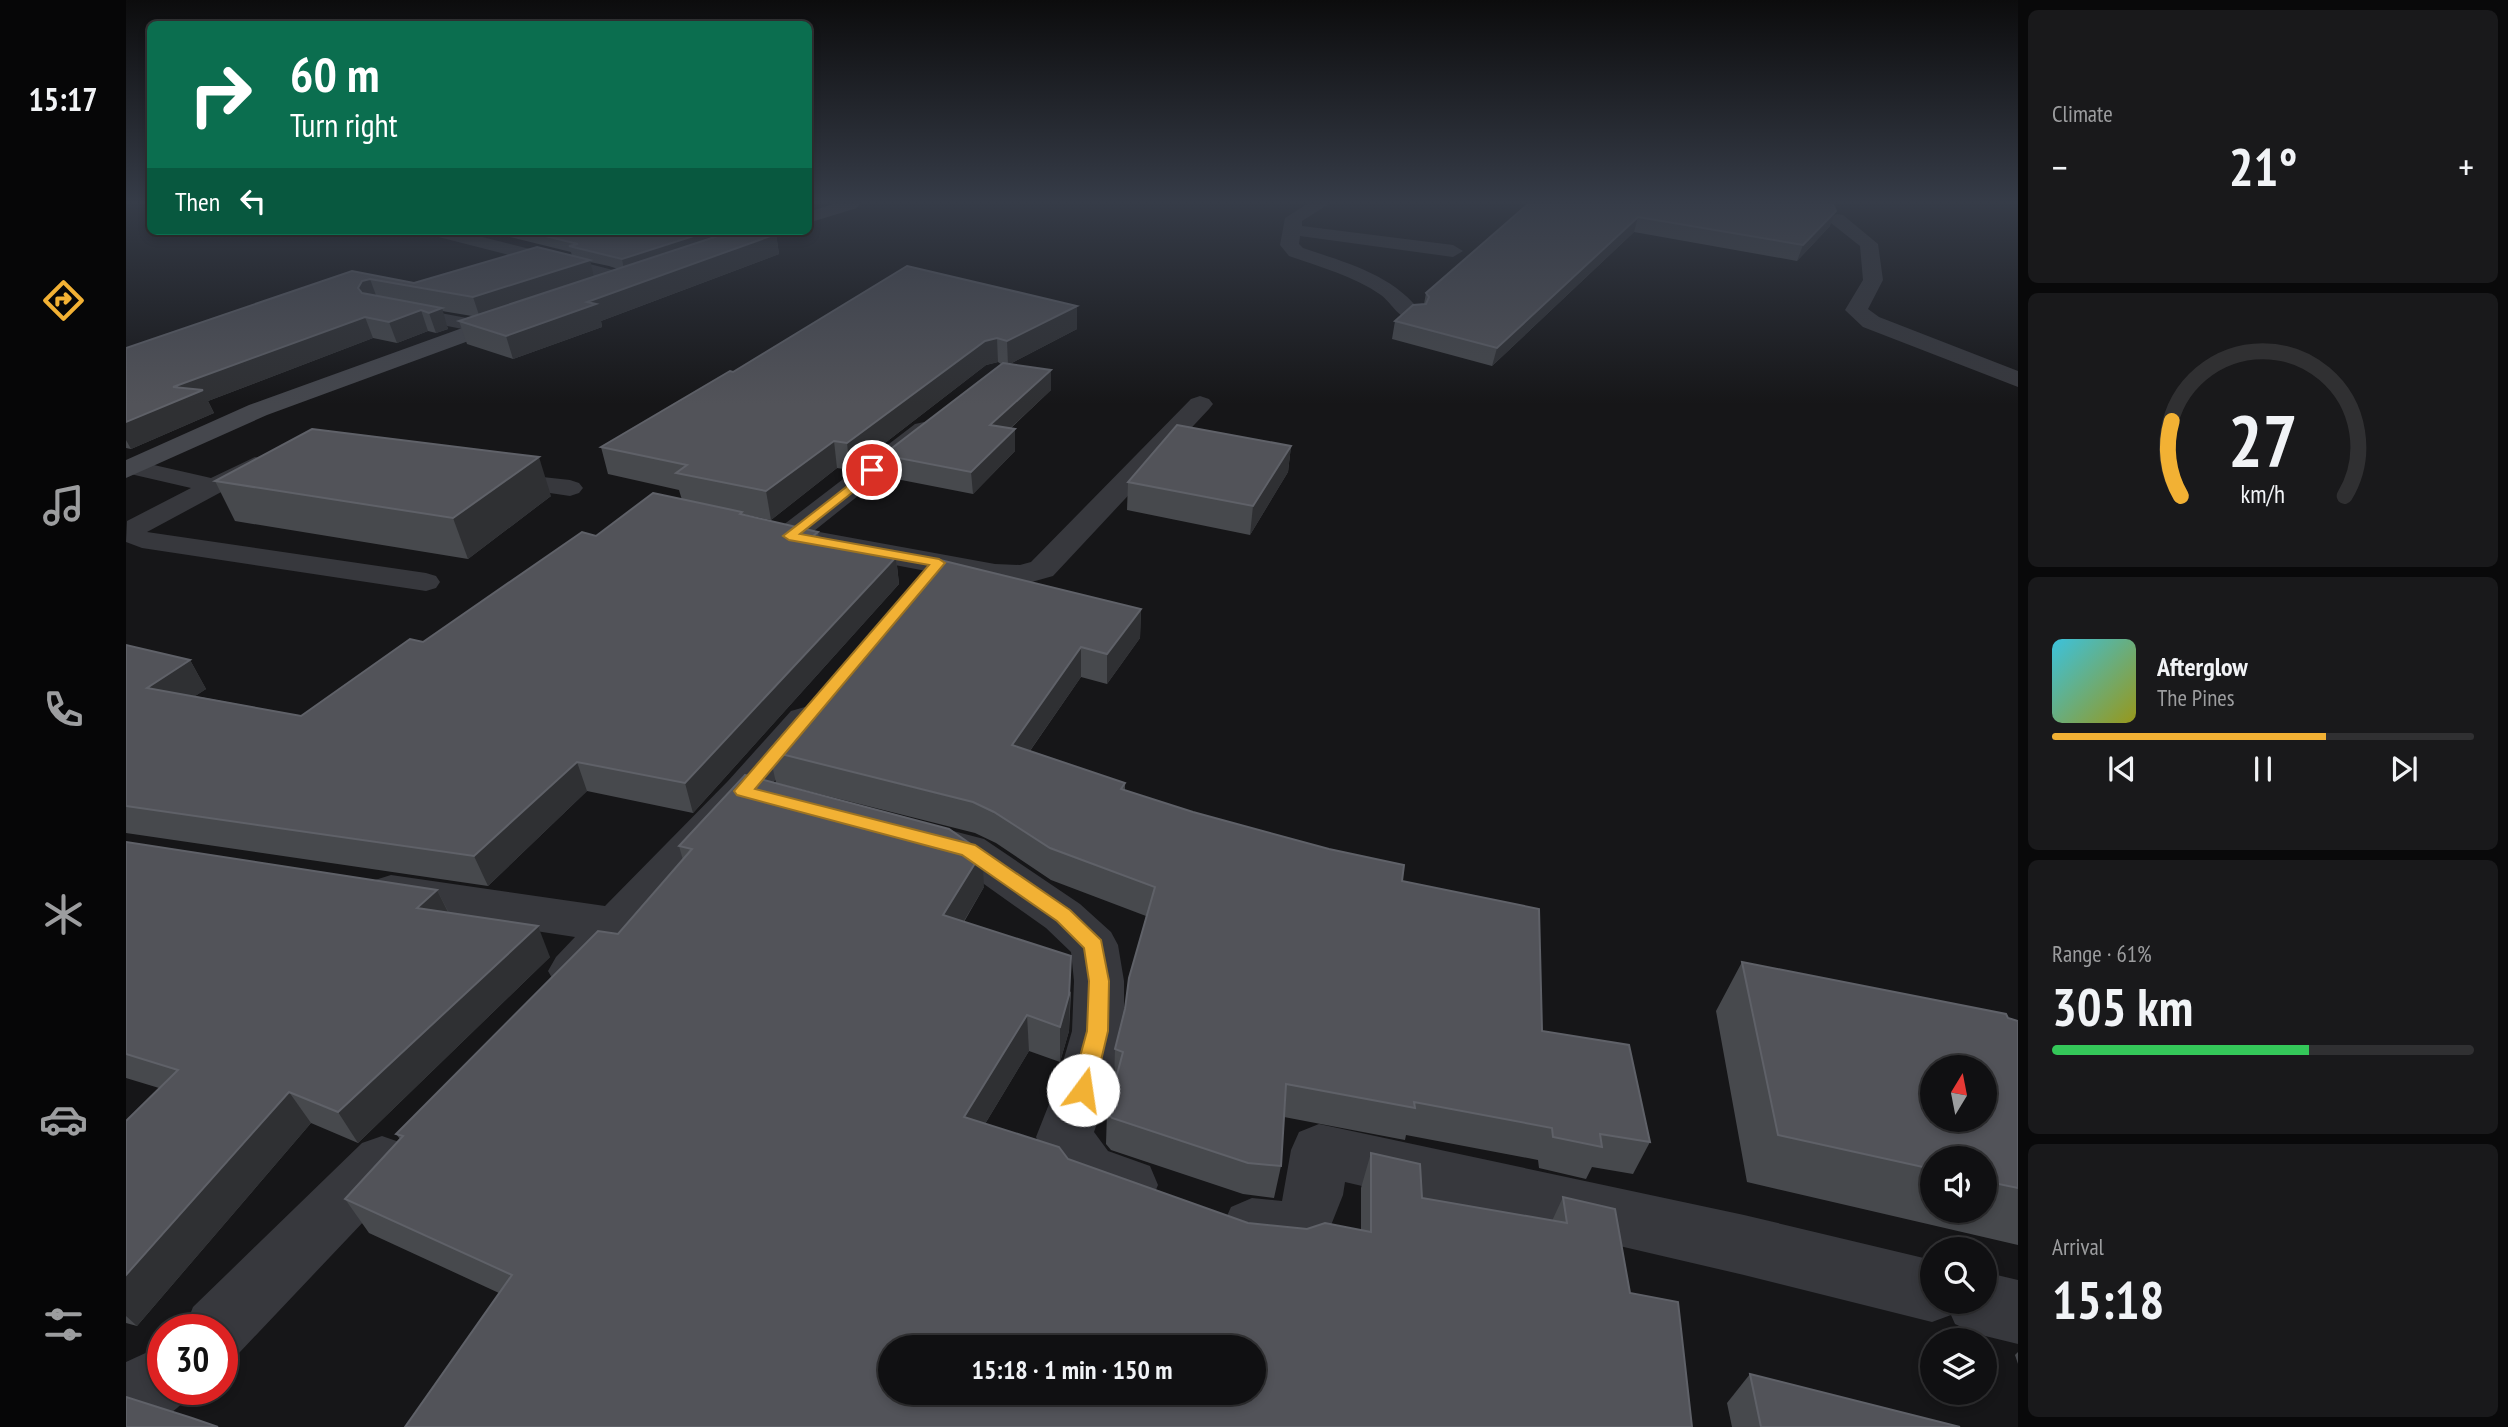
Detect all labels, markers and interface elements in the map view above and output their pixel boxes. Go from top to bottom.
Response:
text: 60 m [290,42,379,106]
icon: right [175,49,266,140]
text: 15:17 [28,78,98,120]
text: Climate [2052,99,2113,128]
text: Turn right [290,104,398,146]
text: 21° [2229,133,2297,200]
text: − [2052,142,2068,191]
text: + [2458,142,2474,191]
icon: left [234,182,272,220]
text: Then [175,185,220,218]
icon: directions [39,276,88,325]
text: 27 [2228,393,2298,487]
pin [842,440,902,500]
icon: arrive [853,451,891,489]
text: km/h [2241,478,2285,510]
icon: music [39,481,88,530]
text: Afterglow [2157,650,2248,683]
text: The Pines [2157,683,2235,712]
icon: phone [39,685,88,734]
icon: previous [2103,750,2141,788]
icon: pause [2244,750,2282,788]
icon: next [2385,750,2423,788]
icon: climate [39,890,88,939]
text: Range · 61% [2052,939,2152,968]
text: 305 km [2052,973,2193,1040]
position arrow [1046,1053,1120,1127]
north arrow [1920,1055,1997,1132]
map controls [1920,1055,1997,1405]
icon: car [39,1095,88,1144]
button: sound [1920,1146,1997,1223]
text: Arrival [2052,1232,2104,1261]
button: search [1920,1237,1997,1314]
text: 15:18 [2052,1266,2164,1333]
icon: filters [39,1300,88,1349]
speed limit sign: 30 [147,1314,238,1405]
button: layers [1920,1328,1997,1405]
text: 15:18 · 1 min · 150 m [972,1353,1172,1386]

